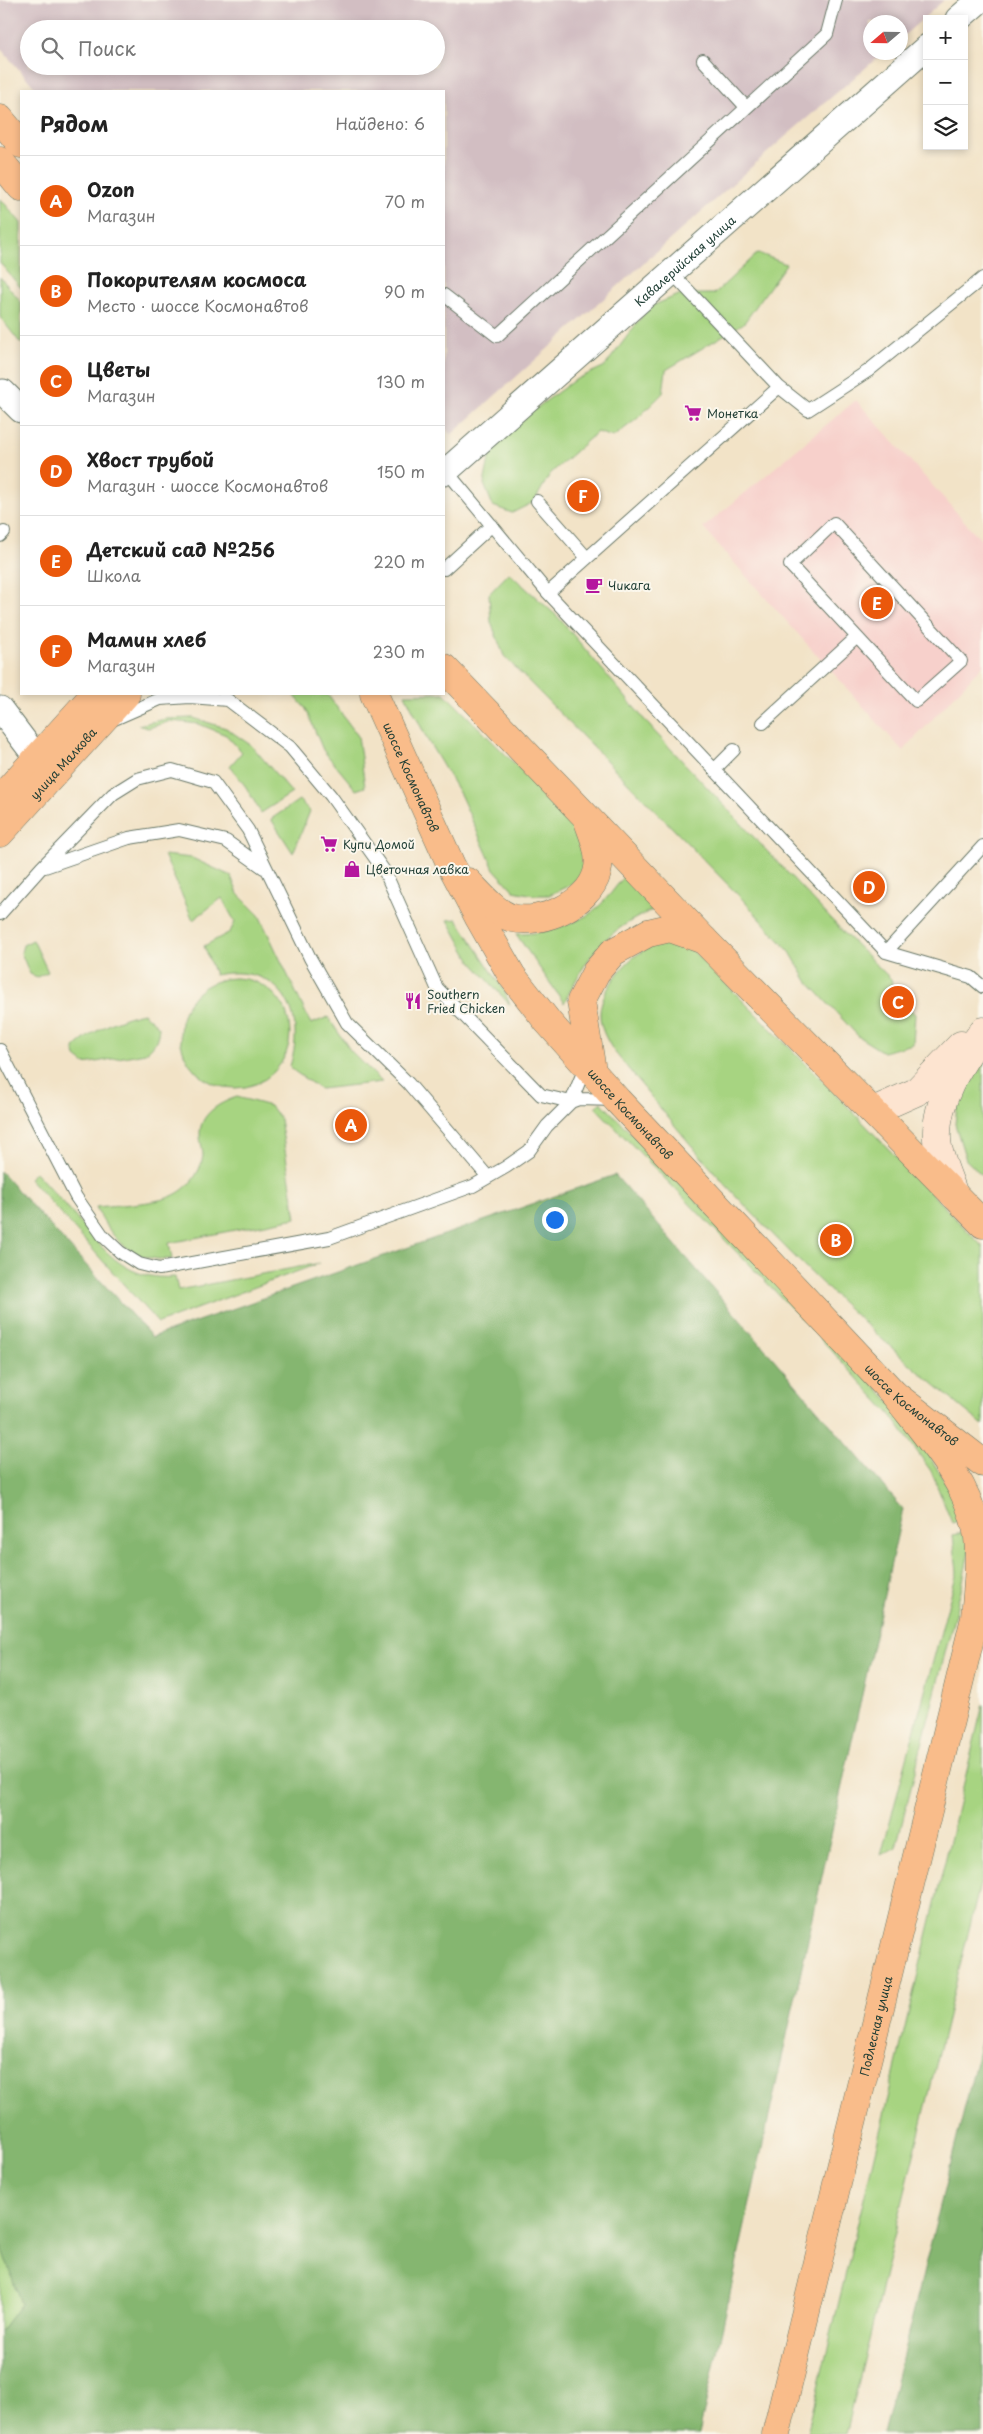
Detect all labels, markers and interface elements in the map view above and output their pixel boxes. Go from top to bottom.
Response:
north arrow [863,15,908,60]
map controls [923,15,968,150]
button: + [923,15,968,60]
search box [20,20,445,75]
icon: search [38,34,66,62]
text: Поиск [78,34,136,62]
button: − [923,60,968,105]
button: layers [923,105,968,150]
text: Рядом [40,107,108,139]
text: Найдено: 6 [335,111,425,135]
text: Ozon [87,175,135,203]
text: A [50,189,62,213]
text: 70 m [385,189,425,213]
text: Магазин [87,203,156,227]
street label: Кавалерийская улица [630,211,740,310]
text: Покорителям космоса [87,265,307,293]
text: B [51,279,61,303]
text: 90 m [384,279,425,303]
text: Место · шоссе Космонавтов [87,293,308,317]
text: Цветы [87,355,150,383]
text: C [50,369,62,393]
text: 130 m [377,369,425,393]
text: Магазин [87,383,156,407]
supermarket icon: Монетка [683,403,703,423]
place label: Монетка [707,404,759,422]
text: Хвост трубой [87,445,214,473]
text: D [50,459,62,483]
text: 150 m [377,459,425,483]
text: Магазин · шоссе Космонавтов [87,473,328,497]
pin: F [567,477,599,515]
text: Детский сад №256 [87,535,275,563]
text: E [51,549,61,573]
text: 220 m [374,549,425,573]
text: Школа [87,563,141,587]
cafe icon: Чикага [584,575,604,595]
place label: Чикага [608,576,651,594]
pin: E [861,584,893,622]
text: Мамин хлеб [87,625,206,653]
text: F [51,639,61,663]
text: 230 m [373,639,425,663]
text: Магазин [87,653,156,677]
street label: шоссе Космонавтов [379,719,444,835]
street label: улица Малкова [26,723,101,803]
supermarket icon: Купи Домой [319,834,339,854]
place label: Купи Домой [343,835,415,853]
shop icon: Цветочная лавка [342,859,362,879]
place label: Цветочная лавка [366,860,469,878]
pin: D [853,868,885,906]
pin: C [882,983,914,1021]
place label: Southern Fried Chicken [427,985,505,1017]
restaurant icon: Southern Fried Chicken [403,991,423,1011]
street label: шоссе Космонавтов [584,1064,677,1163]
pin: A [335,1106,367,1144]
your location [542,1207,568,1233]
pin: B [820,1221,852,1259]
street label: шоссе Космонавтов [861,1359,962,1450]
street label: Подлесная улица [855,1974,896,2078]

